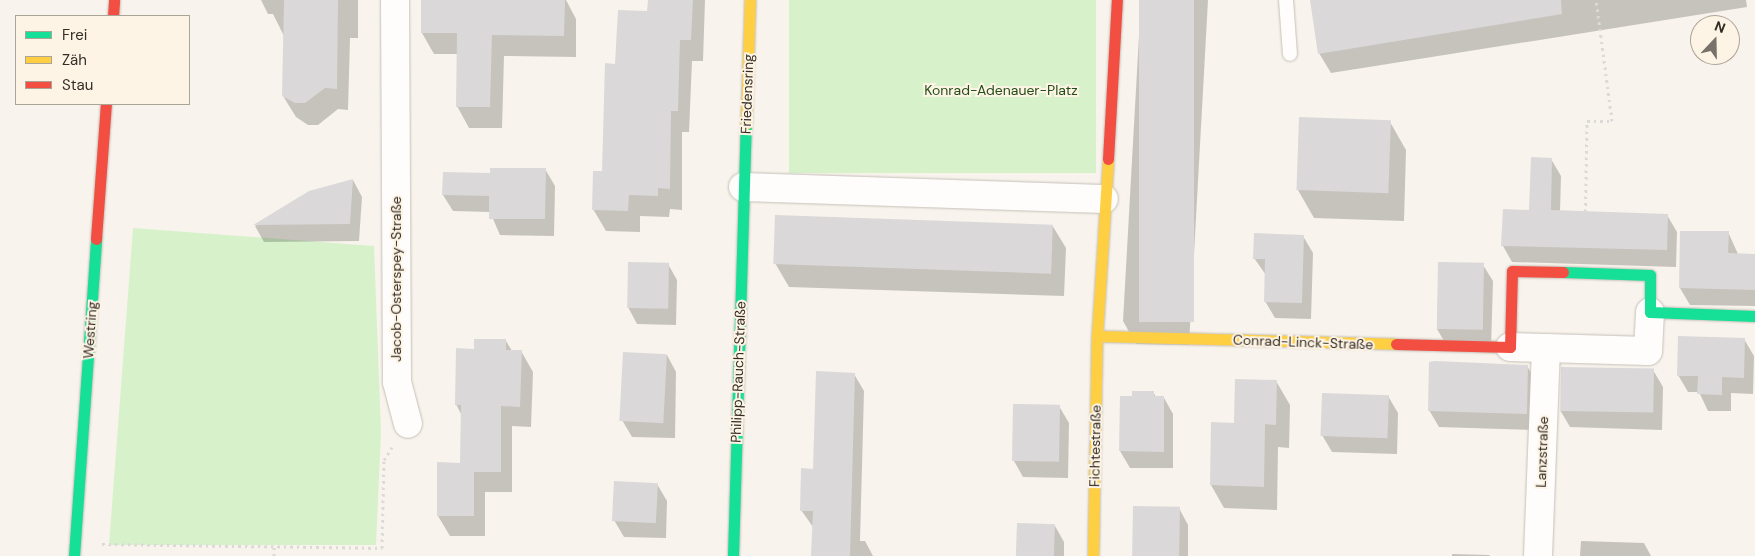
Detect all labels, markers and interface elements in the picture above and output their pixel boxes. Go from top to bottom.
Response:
legend [15,15,190,105]
north arrow [1690,15,1740,65]
text: N [1712,17,1728,37]
text: Frei [62,25,87,45]
text: Zäh [62,50,87,70]
street label: Friedensring [737,54,757,134]
text: Stau [62,75,93,95]
park label: Konrad-Adenauer-Platz [924,82,1078,98]
street label: Jacob-Osterspey-Straße [388,196,404,362]
street label: Westring [80,301,100,359]
street label: Philipp-Rauch-Straße [727,301,749,443]
street label: Conrad-Linck-Straße [1233,331,1373,353]
street label: Fichtestraße [1086,405,1104,487]
street label: Lanzstraße [1532,416,1552,488]

